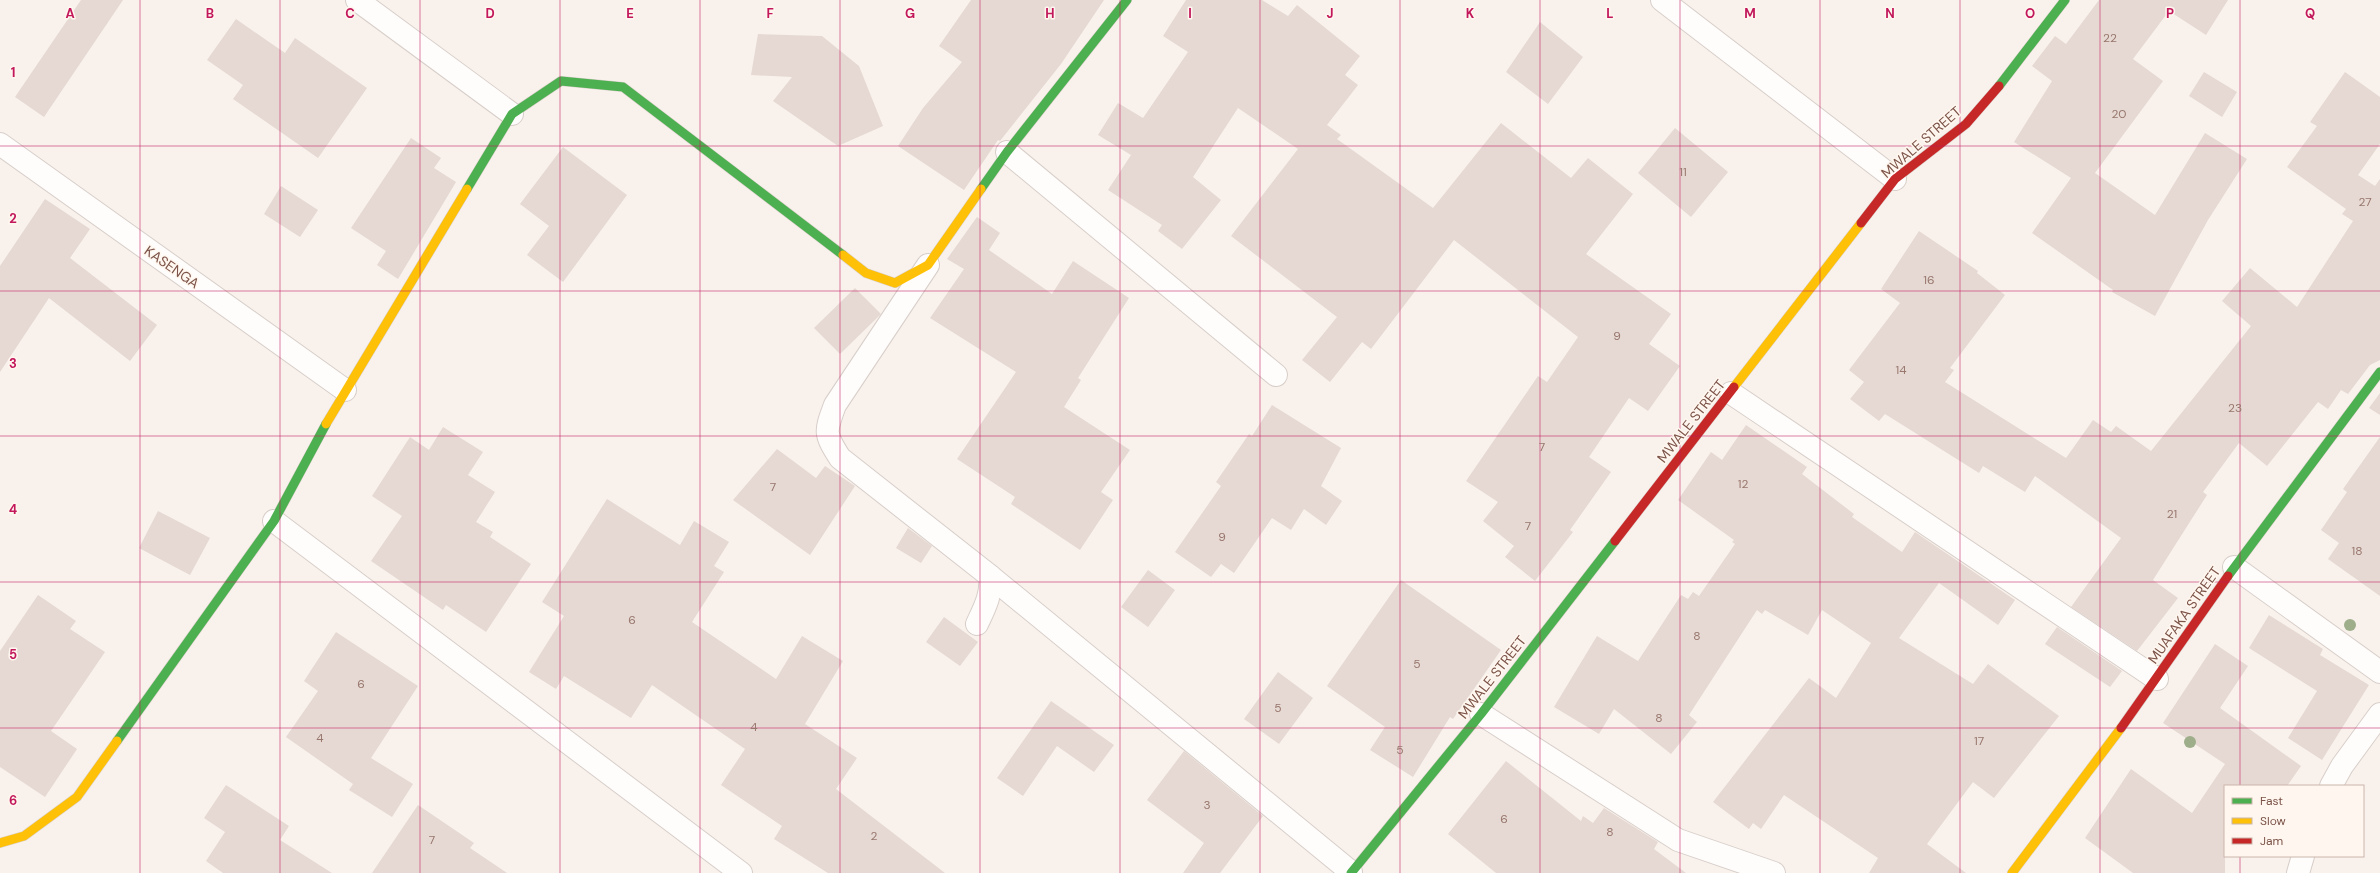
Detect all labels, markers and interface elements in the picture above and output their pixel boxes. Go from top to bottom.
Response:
text: A [65,5,75,22]
text: B [206,5,214,22]
text: C [345,5,355,22]
text: D [485,5,495,22]
text: E [626,5,634,22]
text: F [766,5,774,22]
text: G [905,5,915,22]
text: H [1045,5,1055,22]
text: I [1188,5,1192,22]
text: J [1326,5,1334,22]
text: K [1466,5,1475,22]
text: L [1606,5,1614,22]
text: M [1744,5,1756,22]
text: N [1885,5,1895,22]
text: O [2025,5,2035,22]
text: P [2166,5,2174,22]
text: Q [2305,5,2315,22]
house number: 22 [2103,30,2117,46]
text: 1 [11,64,15,81]
street label: MWALE STREET [1877,102,1965,182]
house number: 20 [2111,106,2127,122]
house number: 11 [1679,164,1687,180]
house number: 27 [2358,194,2372,210]
text: 2 [9,210,17,227]
street label: KASENGA [141,242,203,292]
house number: 16 [1923,272,1935,288]
house number: 9 [1613,328,1621,344]
text: 3 [9,355,17,372]
house number: 14 [1895,362,1907,378]
street label: MWALE STREET [1653,376,1729,466]
house number: 23 [2228,400,2242,416]
house number: 7 [1539,439,1545,455]
house number: 12 [1738,476,1748,492]
house number: 7 [770,479,776,495]
text: 4 [9,501,17,518]
house number: 21 [2167,506,2177,522]
house number: 7 [1525,518,1531,534]
house number: 9 [1218,529,1226,545]
house number: 18 [2351,543,2363,559]
street label: MUAFAKA STREET [2144,563,2224,667]
house number: 6 [628,612,636,628]
house number: 8 [1693,628,1701,644]
street label: MWALE STREET [1454,632,1530,722]
text: 5 [9,646,17,663]
house number: 5 [1413,656,1421,672]
house number: 6 [357,676,365,692]
house number: 5 [1274,700,1282,716]
house number: 8 [1655,710,1663,726]
house number: 4 [750,719,758,735]
house number: 4 [316,730,324,746]
house number: 17 [1974,733,1984,749]
house number: 5 [1396,742,1404,758]
legend [2224,785,2364,857]
text: 6 [9,792,17,809]
text: Fast [2260,793,2283,809]
house number: 3 [1203,797,1211,813]
house number: 6 [1500,811,1508,827]
text: Slow [2260,813,2286,829]
house number: 8 [1606,824,1614,840]
house number: 2 [871,828,878,844]
house number: 7 [429,832,435,848]
text: Jam [2260,833,2283,849]

